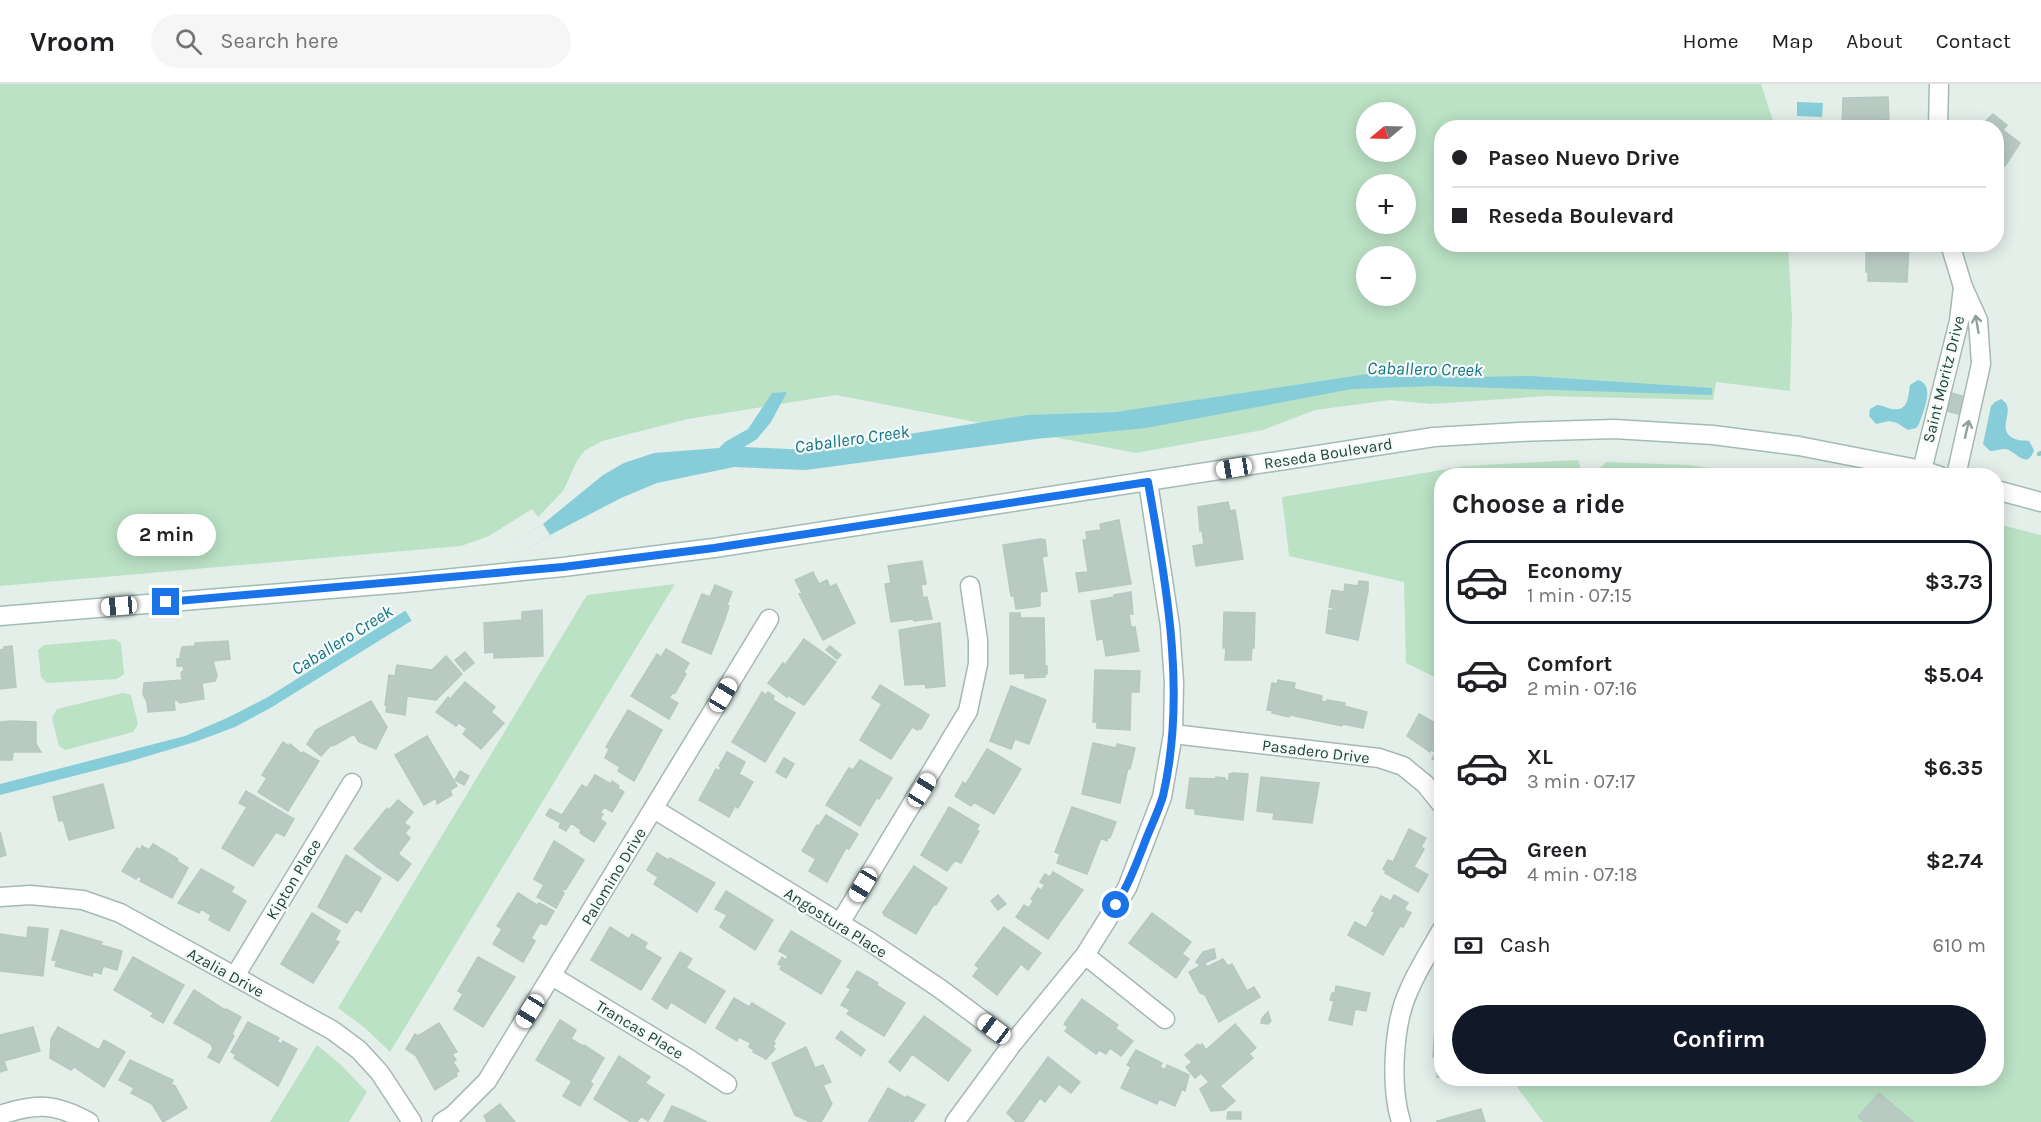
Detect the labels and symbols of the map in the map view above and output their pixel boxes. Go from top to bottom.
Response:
north arrow [1356,102,1416,162]
street label: Saint Moritz Drive [1919,314,1968,445]
one-way arrow [1971,315,1982,335]
water label: Caballero Creek [1367,357,1484,381]
water label: Caballero Creek [793,420,912,458]
one-way arrow [1961,420,1973,439]
street label: Reseda Boulevard [1262,434,1394,473]
car [1215,456,1253,480]
callout: 2 min [116,515,216,557]
route end [152,588,179,615]
car [100,595,138,617]
water label: Caballero Creek [287,600,398,680]
car [706,675,740,715]
street label: Pasadero Drive [1261,735,1371,768]
car [905,770,939,810]
street label: Palomino Drive [577,824,650,928]
street label: Kipton Place [262,836,325,923]
car [846,865,880,905]
street label: Angostura Place [781,883,891,962]
route start [1102,891,1129,918]
street label: Azalia Drive [184,944,267,1001]
car [513,991,547,1031]
street label: Trancas Place [592,996,687,1063]
car [974,1011,1014,1047]

